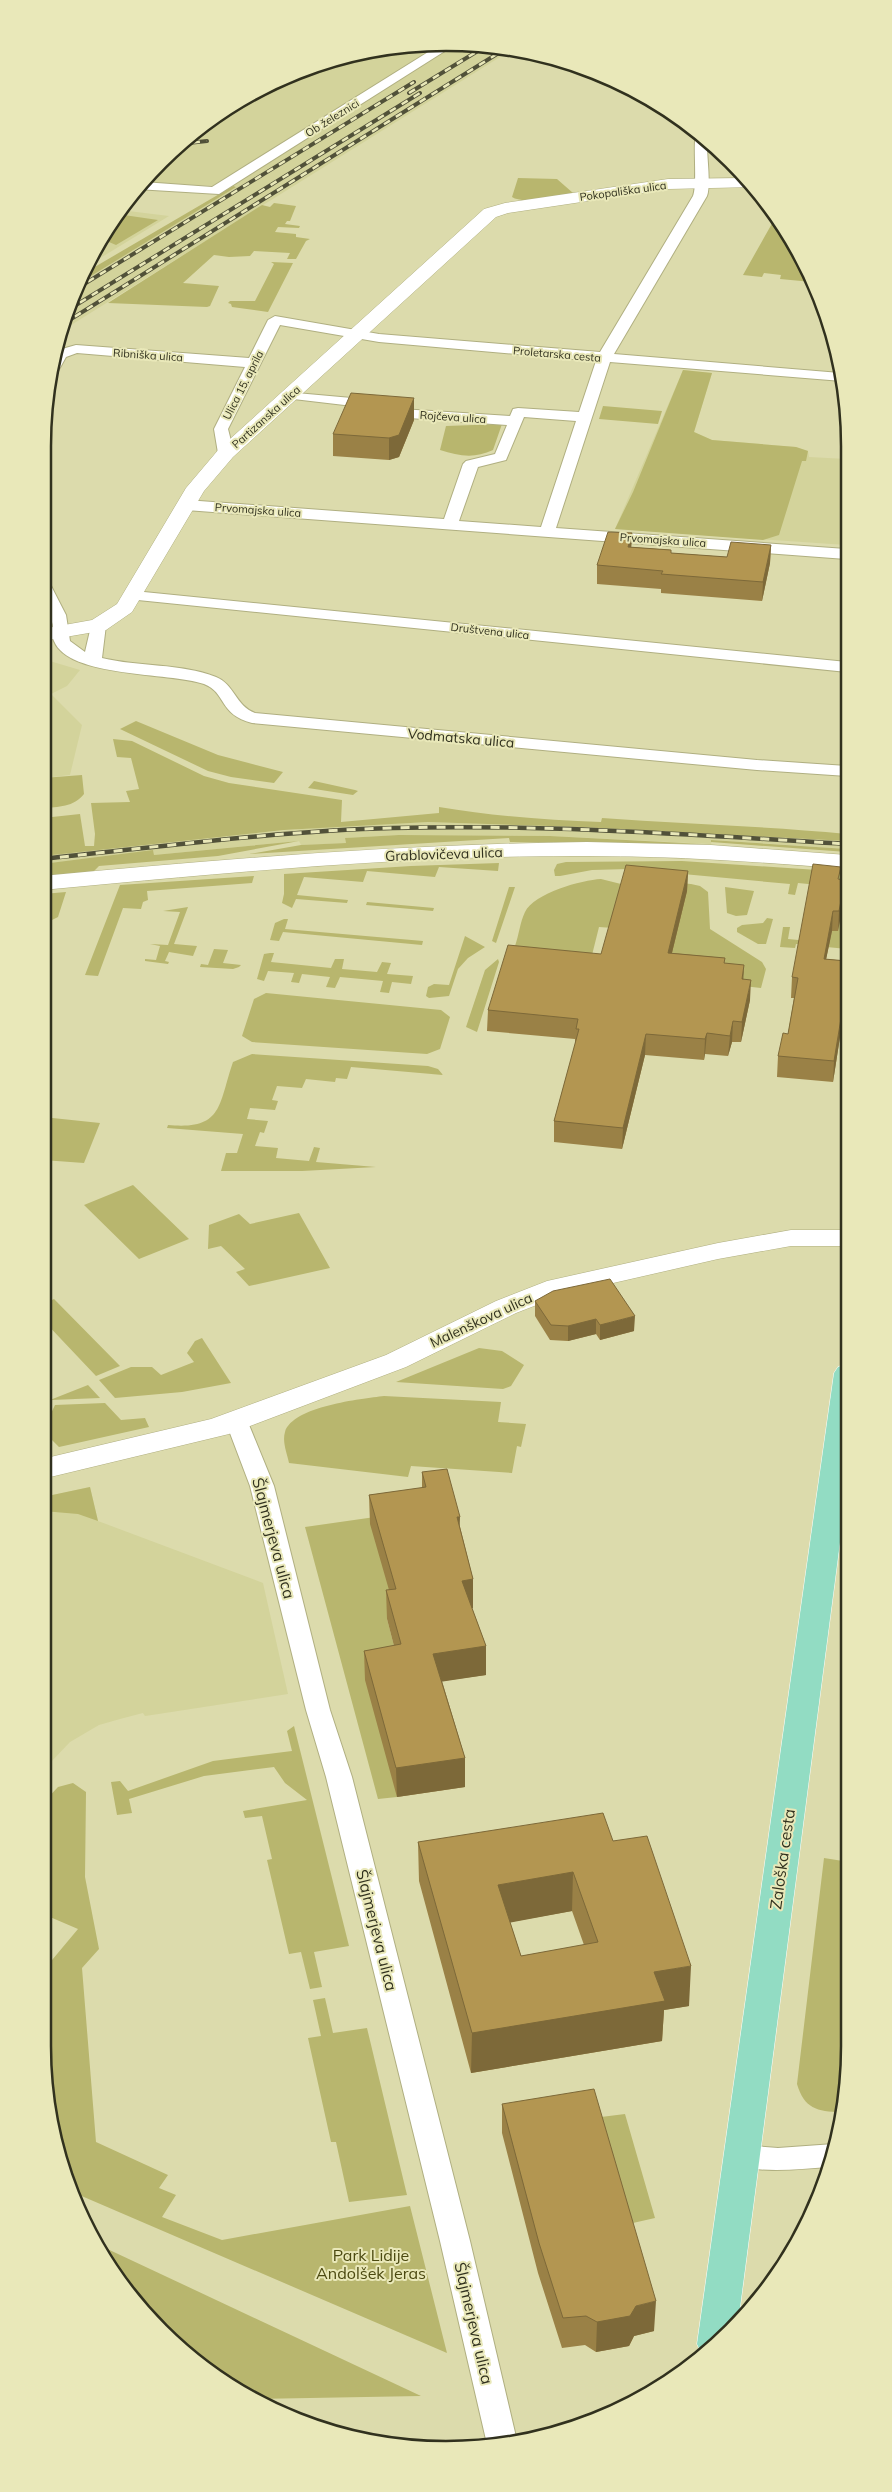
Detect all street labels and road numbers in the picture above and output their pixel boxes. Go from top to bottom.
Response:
street label: Ob železnici [302,96,362,140]
street label: Pokopališka ulica [579,178,667,204]
street label: Proletarska cesta [513,343,601,365]
street label: Ribniška ulica [113,346,183,364]
street label: Ulica 15. aprila [220,348,266,422]
street label: Partizanska ulica [229,383,303,451]
street label: Rojčeva ulica [419,408,487,426]
street label: Prvomajska ulica [214,500,302,520]
street label: Prvomajska ulica [619,530,707,550]
street label: Društvena ulica [450,620,530,642]
street label: Vodmatska ulica [407,724,515,752]
street label: Grablovičeva ulica [385,843,503,865]
street label: Malenškova ulica [427,1288,535,1352]
street label: Šlajmerjeva ulica [248,1475,300,1601]
street label: Zaloška cesta [765,1807,799,1911]
street label: Šlajmerjeva ulica [352,1867,402,1993]
street label: Šlajmerjeva ulica [450,2260,498,2386]

